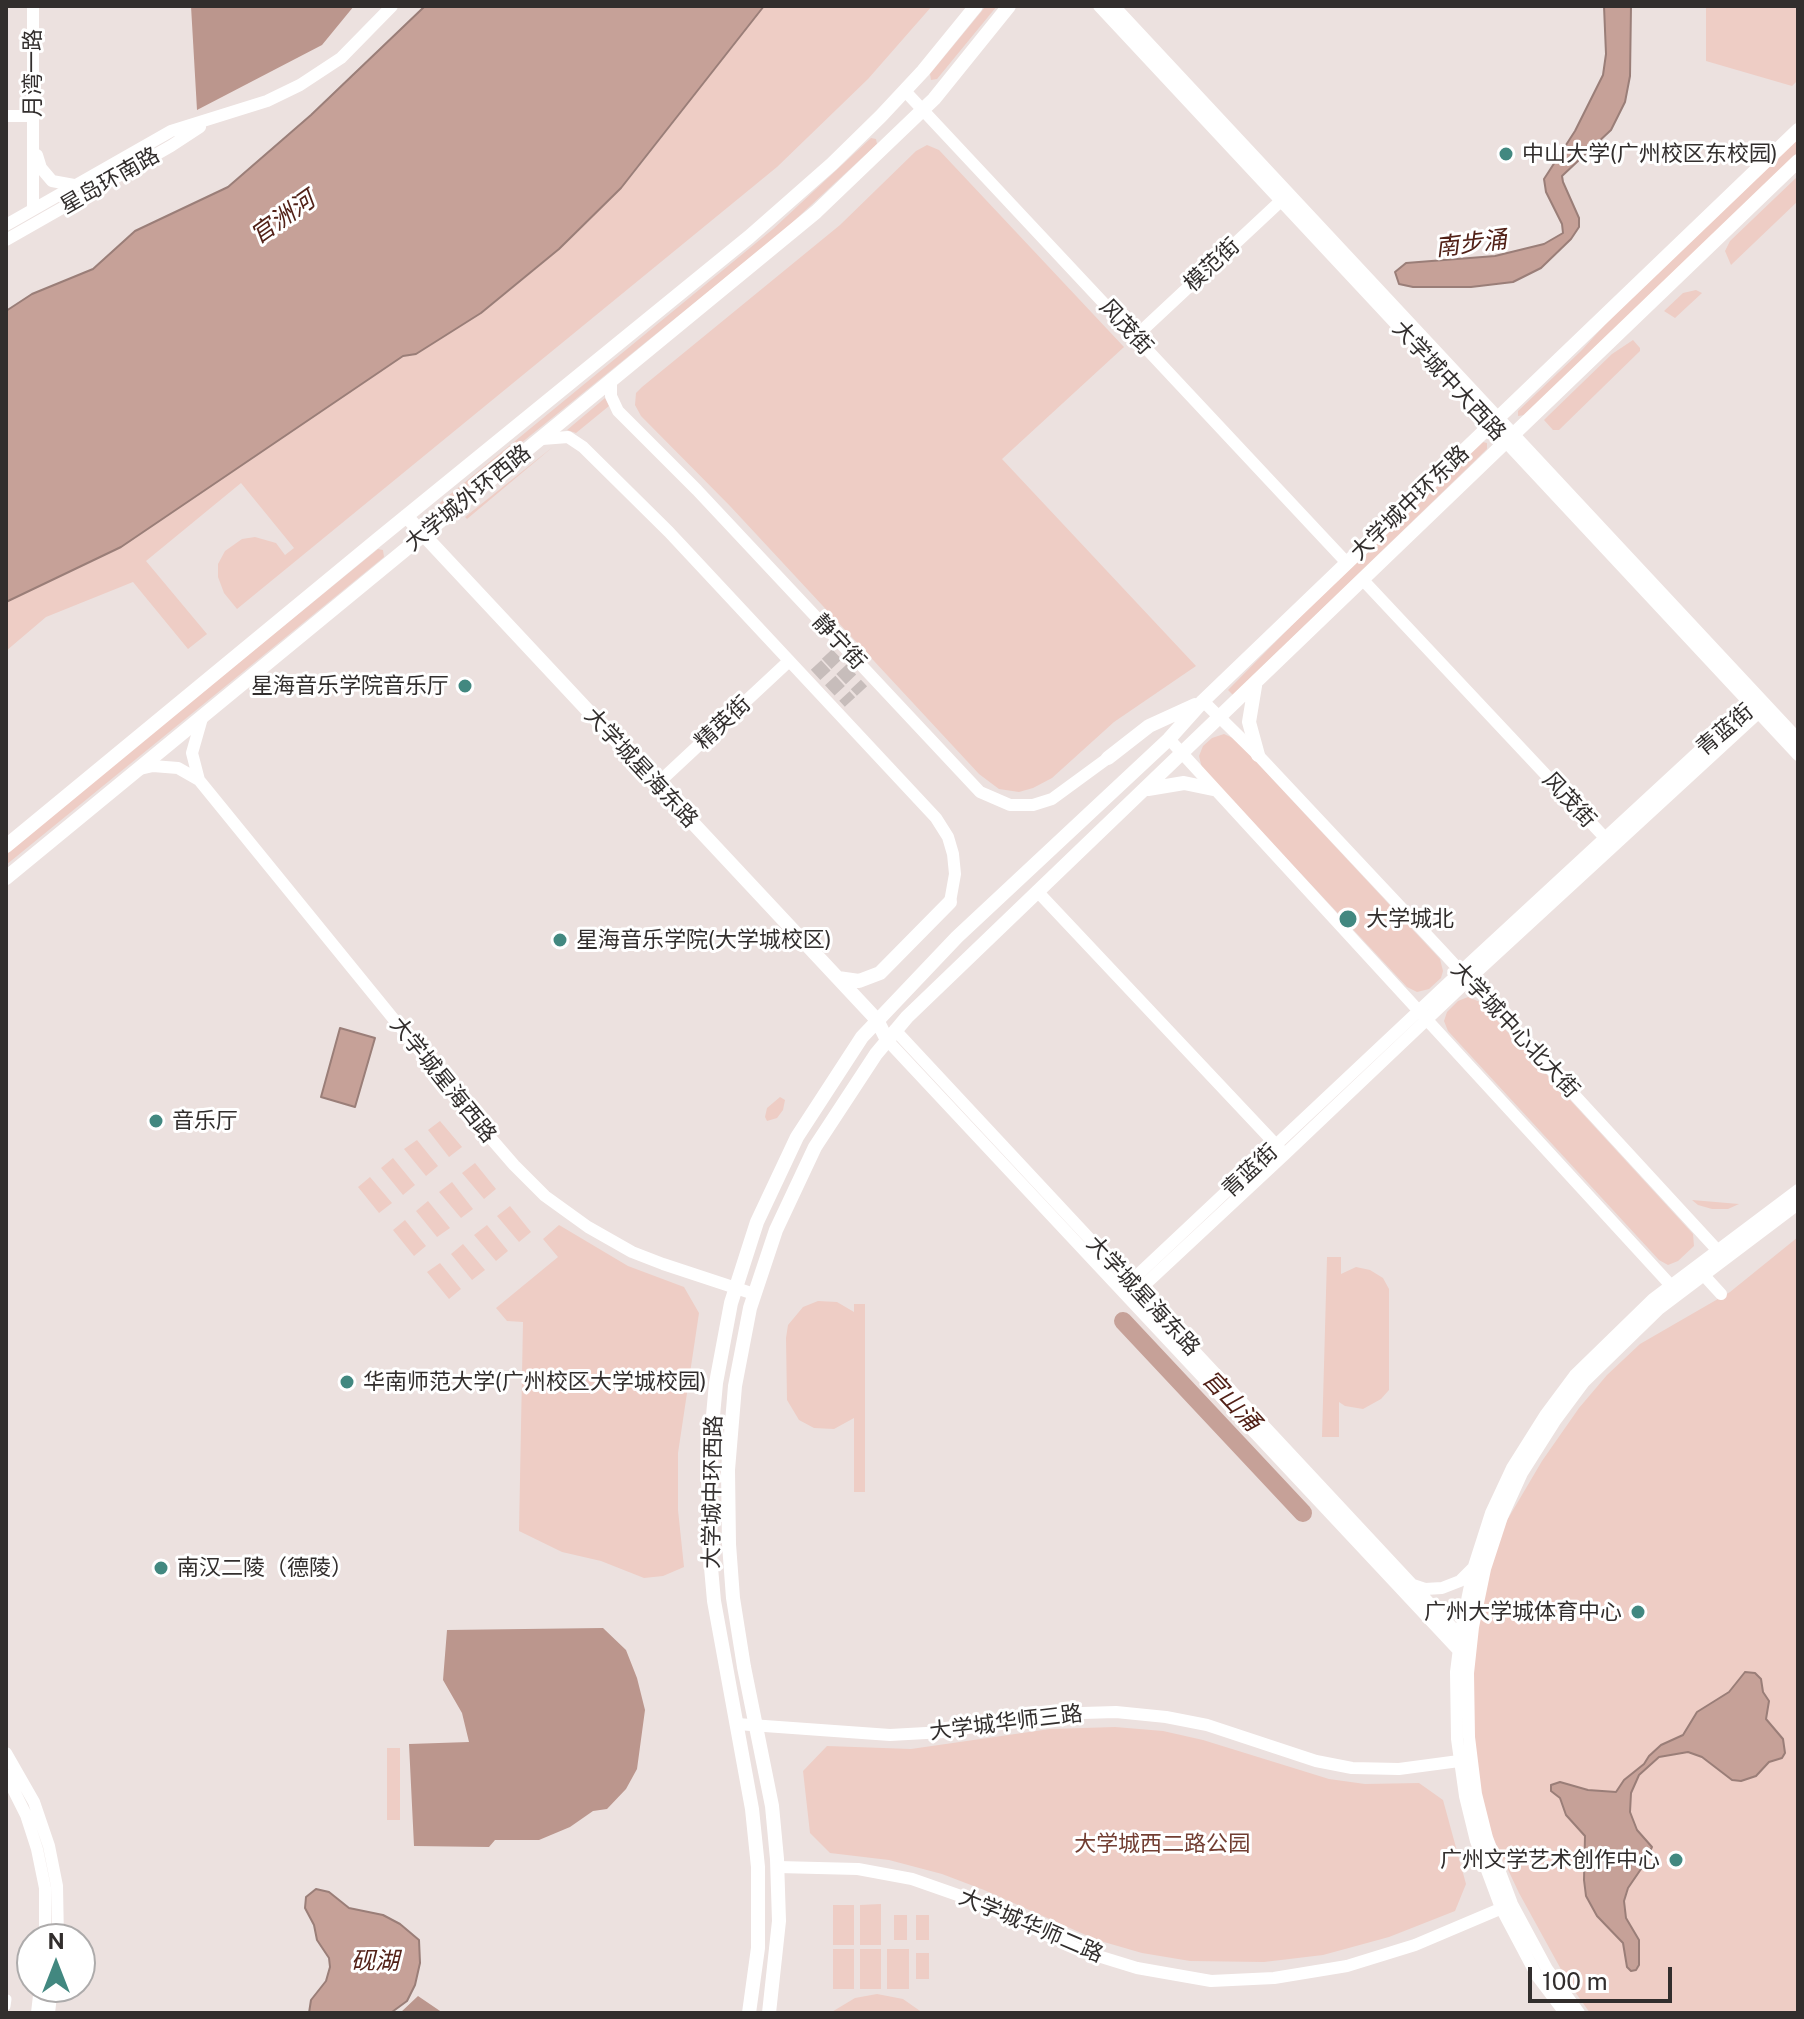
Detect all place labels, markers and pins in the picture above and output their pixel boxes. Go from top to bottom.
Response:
place label: 中山大学(广州校区东校园) [1522,141,1777,167]
marker: 中山大学(广州校区东校园) [1497,145,1515,163]
place label: 星海音乐学院音乐厅 [251,673,449,699]
marker: 星海音乐学院音乐厅 [456,677,474,695]
place label: 大学城北 [1366,906,1454,932]
marker: 大学城北 [1337,908,1359,930]
place label: 星海音乐学院(大学城校区) [576,927,831,953]
marker: 星海音乐学院(大学城校区) [551,931,569,949]
place label: 音乐厅 [172,1108,238,1134]
marker: 音乐厅 [147,1112,165,1130]
place label: 华南师范大学(广州校区大学城校园) [363,1369,706,1395]
marker: 华南师范大学(广州校区大学城校园) [338,1373,356,1391]
place label: 南汉二陵（德陵） [177,1555,353,1581]
marker: 南汉二陵（德陵） [152,1559,170,1577]
place label: 广州大学城体育中心 [1424,1599,1622,1625]
marker: 广州大学城体育中心 [1629,1603,1647,1621]
place label: 广州文学艺术创作中心 [1440,1847,1660,1873]
marker: 广州文学艺术创作中心 [1667,1851,1685,1869]

